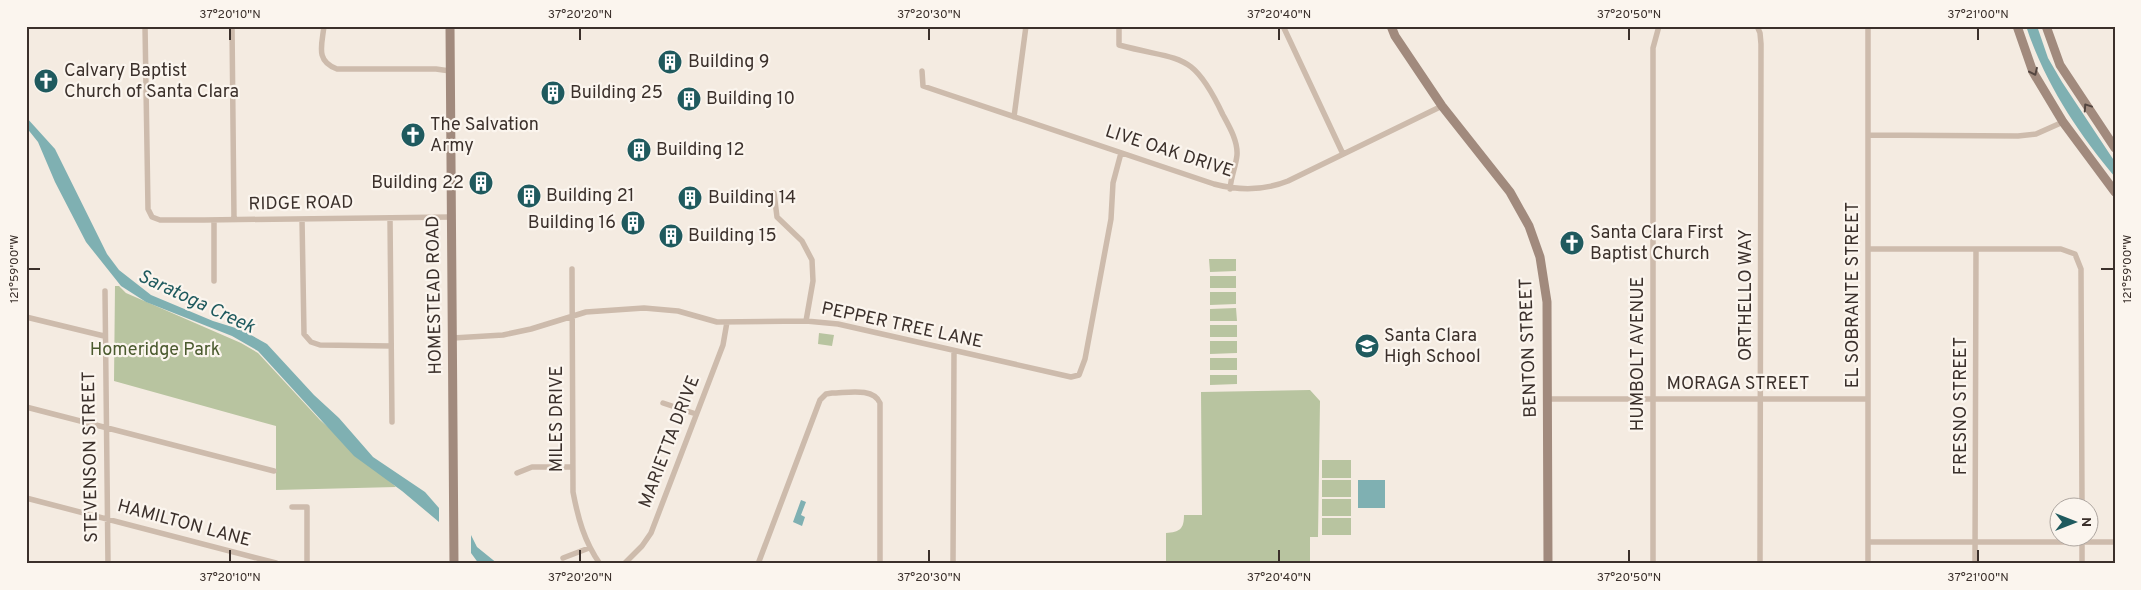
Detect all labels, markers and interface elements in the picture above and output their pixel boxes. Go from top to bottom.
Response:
text: 37°20'10"N [199,7,261,23]
text: 37°20'20"N [548,7,612,23]
text: 37°20'30"N [897,7,961,23]
text: 37°20'40"N [1247,7,1311,23]
text: 37°20'50"N [1597,7,1661,23]
text: 37°21'00"N [1947,7,2009,23]
building icon: Building 9 [657,49,683,75]
place label: Building 9 [688,51,769,74]
place label: Calvary Baptist Church of Santa Clara [64,60,239,104]
one-way arrow [2028,67,2038,76]
church icon: Calvary Baptist Church of Santa Clara [33,68,59,94]
building icon: Building 25 [540,80,566,106]
place label: Building 25 [570,82,663,105]
building icon: Building 10 [676,86,702,112]
place label: Building 10 [706,88,795,111]
one-way arrow [2084,104,2093,113]
place label: The Salvation Army [430,114,539,158]
street label: LIVE OAK DRIVE [1102,120,1236,184]
church icon: The Salvation Army [400,122,426,148]
building icon: Building 12 [626,137,652,163]
place label: Building 12 [656,139,744,162]
building icon: Building 22 [468,170,494,196]
place label: Building 22 [371,172,464,195]
building icon: Building 21 [516,183,542,209]
place label: Building 21 [546,185,634,208]
building icon: Building 14 [677,185,703,211]
place label: Building 14 [708,187,796,210]
street label: RIDGE ROAD [248,192,354,216]
street label: EL SOBRANTE STREET [1842,202,1865,388]
building icon: Building 16 [620,210,646,236]
place label: Building 16 [528,212,616,235]
street label: HOMESTEAD ROAD [422,215,448,375]
place label: Santa Clara First Baptist Church [1590,222,1724,266]
building icon: Building 15 [658,223,684,249]
place label: Building 15 [688,225,777,248]
street label: ORTHELLO WAY [1735,229,1758,361]
church icon: Santa Clara First Baptist Church [1559,230,1585,256]
text: 121°59'00"W [7,235,23,303]
text: 121°59'00"W [2120,235,2136,303]
water label: Saratoga Creek [134,264,259,340]
street label: HUMBOLT AVENUE [1627,277,1650,431]
street label: BENTON STREET [1515,278,1543,418]
street label: PEPPER TREE LANE [819,298,985,354]
place label: Santa Clara High School [1384,325,1481,369]
school or university icon: Santa Clara High School [1354,333,1380,359]
street label: FRESNO STREET [1950,337,1973,475]
park label: Homeridge Park [90,339,220,362]
street label: MILES DRIVE [546,366,569,472]
street label: STEVENSON STREET [78,371,104,543]
street label: MARIETTA DRIVE [634,373,706,511]
street label: MORAGA STREET [1667,373,1809,396]
street label: HAMILTON LANE [115,495,253,553]
north arrow [2048,498,2098,548]
text: N [2077,517,2094,527]
text: 37°20'10"N [199,570,261,586]
text: 37°20'20"N [548,570,612,586]
text: 37°20'30"N [897,570,961,586]
text: 37°20'40"N [1247,570,1311,586]
text: 37°20'50"N [1597,570,1661,586]
text: 37°21'00"N [1947,570,2009,586]

